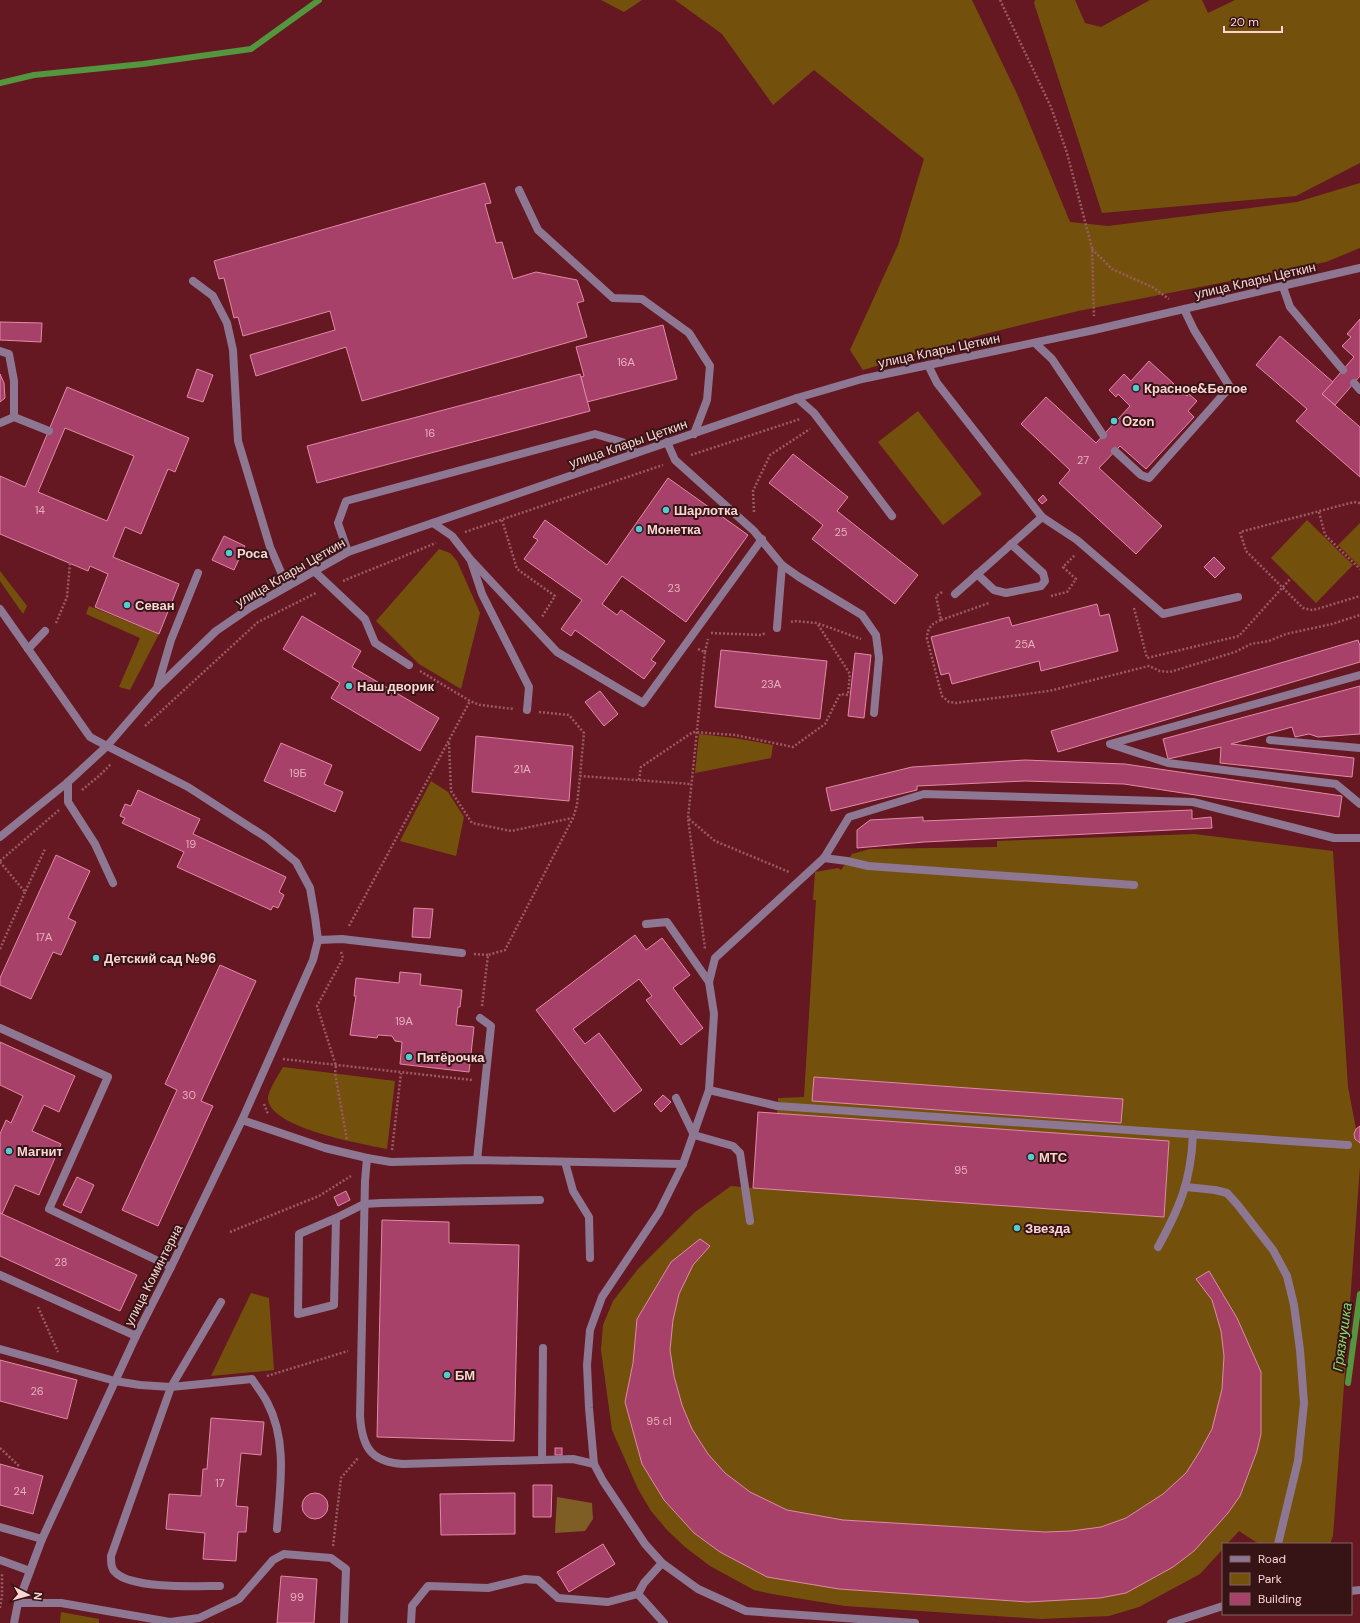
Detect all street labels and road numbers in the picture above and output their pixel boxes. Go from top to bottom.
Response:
street label: улица Клары Цеткин [1193,258,1317,303]
street label: улица Клары Цеткин [877,329,1002,372]
street label: улица Клары Цеткин [567,415,690,472]
street label: улица Клары Цеткин [232,534,348,611]
street label: улица Коминтерна [120,1221,187,1329]

